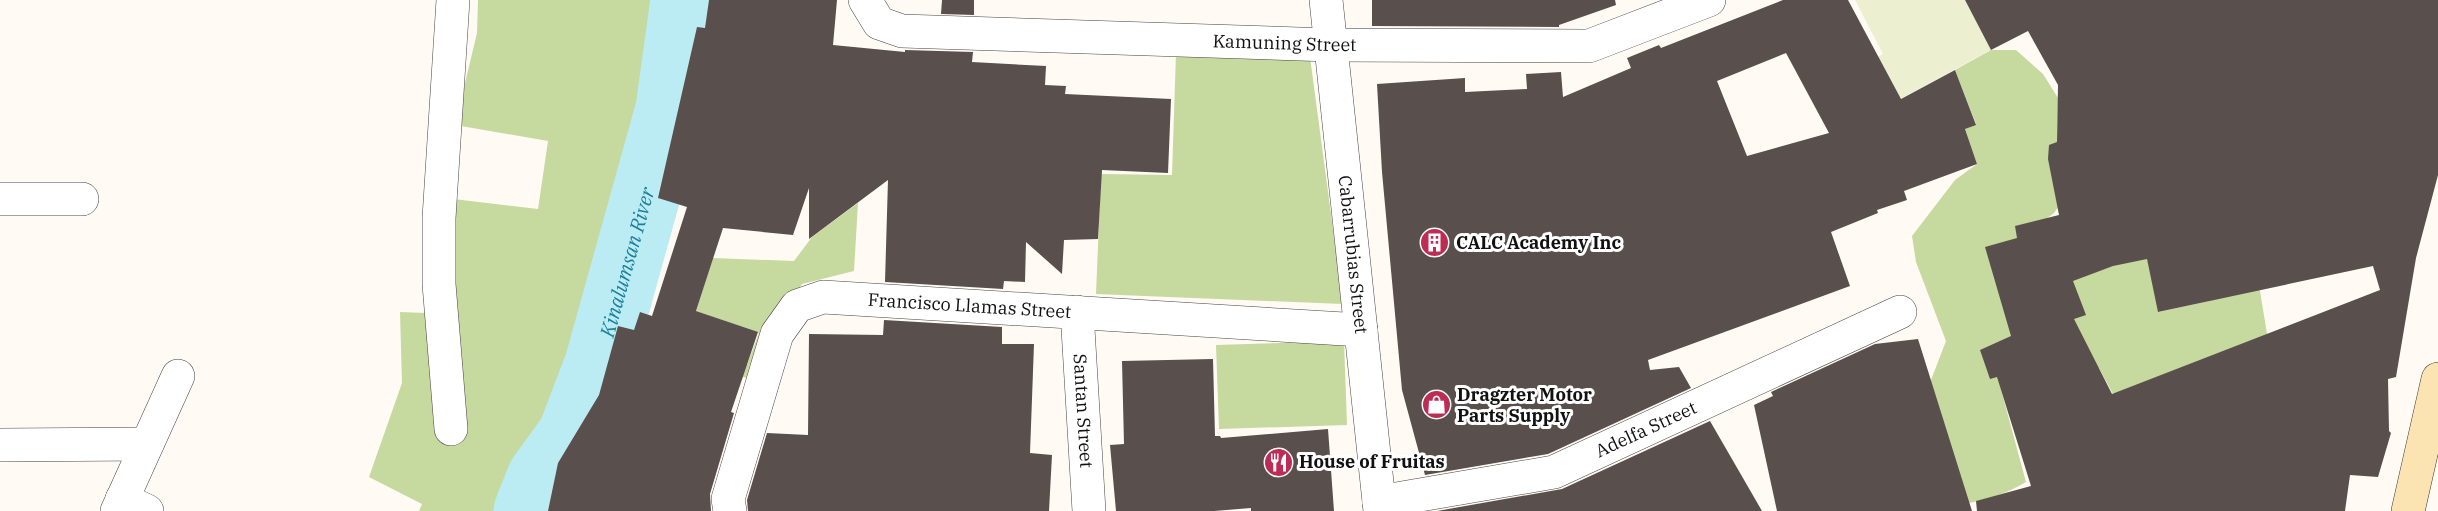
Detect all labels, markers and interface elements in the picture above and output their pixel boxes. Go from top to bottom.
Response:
street label: Kamuning Street [1212,29,1356,56]
street label: Cabarrubias Street [1334,174,1373,335]
water label: Kinalumsan River [593,183,661,341]
building icon: CALC Academy Inc [1419,227,1451,259]
place label: CALC Academy Inc [1456,231,1621,254]
street label: Francisco Llamas Street [867,288,1072,323]
street label: Santan Street [1069,353,1098,469]
place label: Dragzter Motor Parts Supply [1457,383,1592,427]
shop icon: Dragzter Motor Parts Supply [1420,389,1452,421]
street label: Adelfa Street [1592,396,1700,462]
restaurant icon: House of Fruitas [1262,446,1294,478]
place label: House of Fruitas [1299,450,1445,473]

